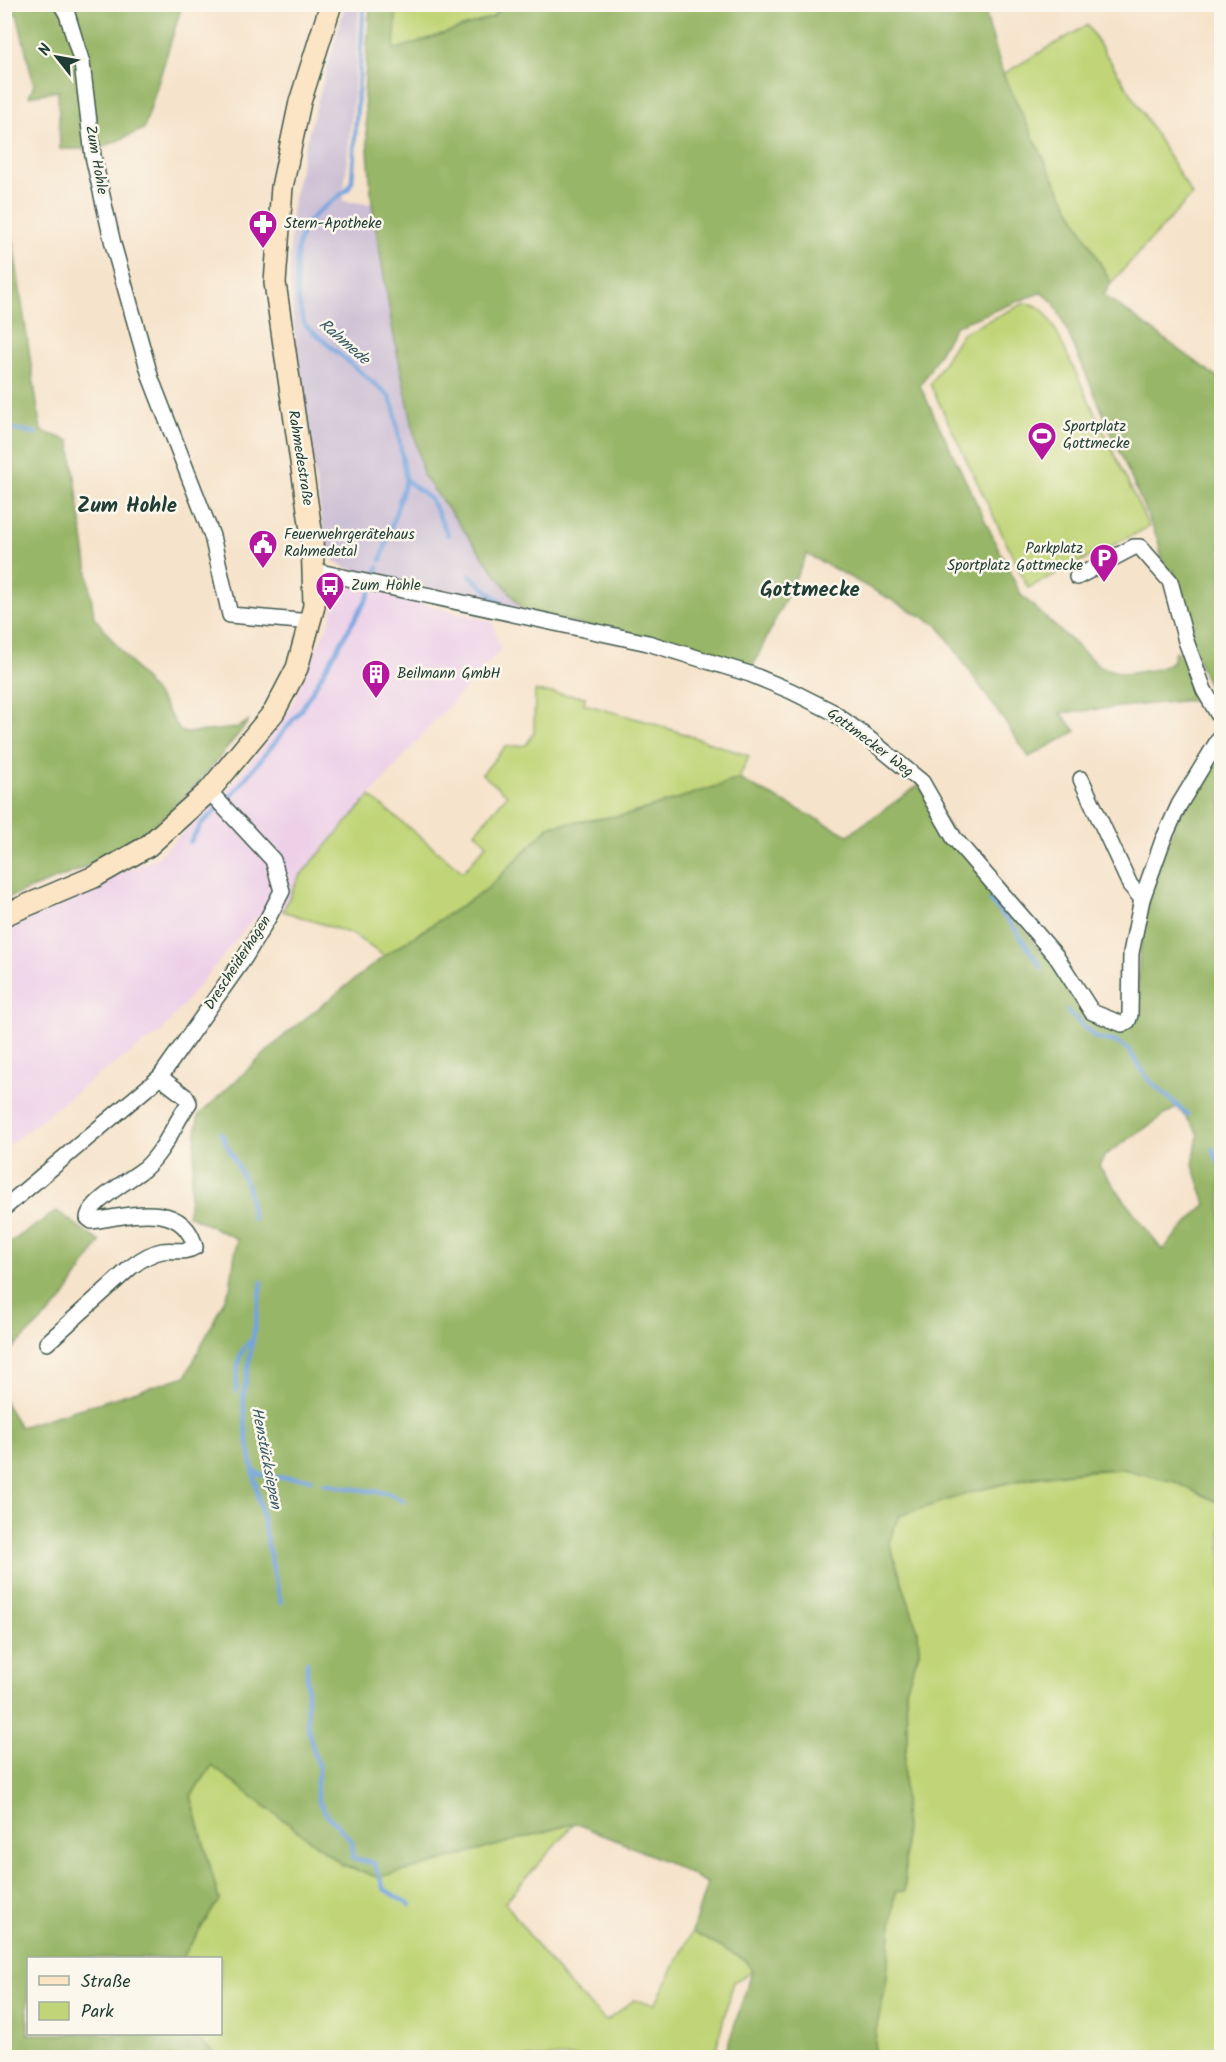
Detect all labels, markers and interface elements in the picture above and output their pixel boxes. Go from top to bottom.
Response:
north arrow [27,27,87,87]
text: N [32,39,59,61]
street label: Zum Hohle [78,124,114,197]
pharmacy icon: Stern-Apotheke [247,208,279,250]
place label: Stern-Apotheke [284,212,382,236]
water label: Rahmede [313,313,376,372]
street label: Rahmedestraße [281,408,319,508]
place label: Sportplatz Gottmecke [1063,415,1130,456]
sports icon: Sportplatz Gottmecke [1026,420,1058,462]
district label: Zum Hohle [77,490,177,523]
place label: Feuerwehrgerätehaus Rahmedetal [284,523,415,564]
public building icon: Feuerwehrgerätehaus Rahmedetal [247,528,279,570]
place label: Parkplatz Sportplatz Gottmecke [947,537,1083,578]
parking icon: Parkplatz Sportplatz Gottmecke [1088,542,1120,584]
bus stop icon: Zum Hohle [314,570,346,612]
place label: Zum Hohle [351,574,421,598]
district label: Gottmecke [760,574,860,607]
building icon: Beilmann GmbH [360,658,392,700]
place label: Beilmann GmbH [397,662,501,686]
street label: Gottmecker Weg [822,702,918,784]
street label: Drescheiderhagen [198,911,278,1015]
water label: Henstücksiepen [244,1405,288,1512]
legend [27,1957,222,2035]
text: Straße [81,1968,131,1997]
text: Park [81,1998,114,2027]

